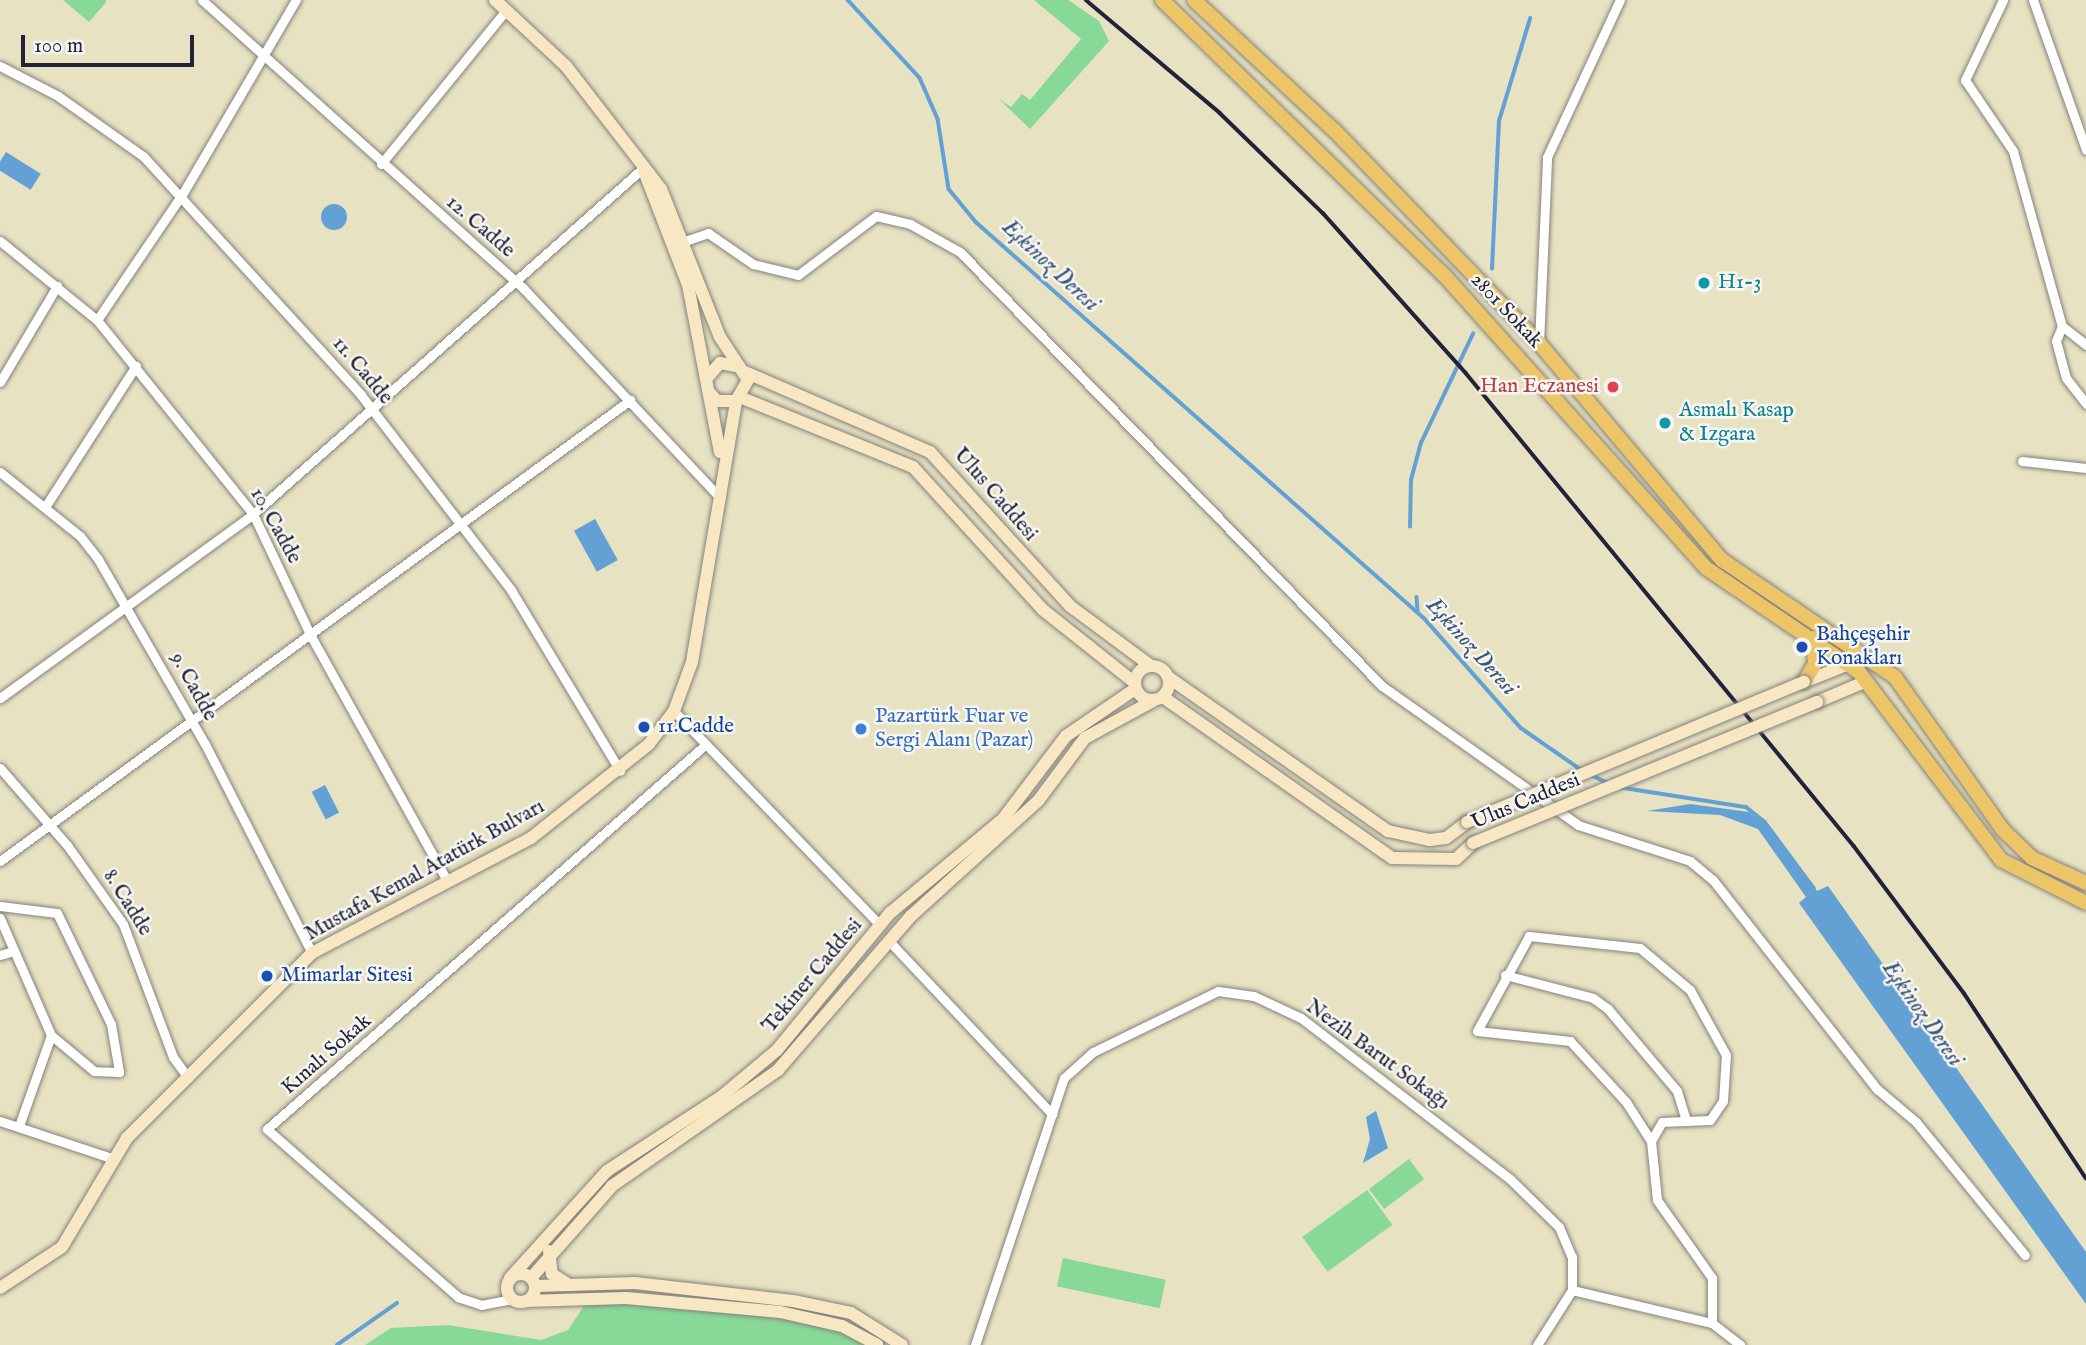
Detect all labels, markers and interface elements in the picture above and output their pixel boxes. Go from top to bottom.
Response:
scale bar [24,21,198,65]
text: 100 m [34,33,83,60]
street label: 12. Cadde [440,190,520,264]
water label: Eşkinoz Deresi [996,214,1104,318]
street label: 2801 Sokak [1465,268,1547,354]
place label: H1-3 [1718,270,1761,296]
marker: H1-3 [1696,275,1712,291]
street label: 11. Cadde [326,332,398,410]
place label: Han Eczanesi [1480,374,1599,400]
marker: Han Eczanesi [1605,379,1621,395]
place label: Asmalı Kasap & Izgara [1679,398,1794,448]
marker: Asmalı Kasap & Izgara [1657,415,1673,431]
street label: Ulus Caddesi [948,443,1042,547]
street label: 10. Cadde [244,483,306,569]
water label: Eşkinoz Deresi [1420,592,1522,702]
place label: Bahçeşehir Konakları [1816,622,1910,672]
marker: Bahçeşehir Konakları [1794,639,1810,655]
street label: 9. Cadde [164,648,222,726]
place label: Pazartürk Fuar ve Sergi Alanı (Pazar) [875,704,1033,754]
place label: 11.Cadde [658,714,734,740]
marker: 11.Cadde [636,719,652,735]
marker: Pazartürk Fuar ve Sergi Alanı (Pazar) [853,721,869,737]
street label: Ulus Caddesi [1468,768,1584,836]
street label: Mustafa Kemal Atatürk Bulvarı [301,795,549,947]
street label: 8. Cadde [97,865,157,941]
street label: Tekiner Caddesi [758,913,868,1039]
water label: Eşkinoz Deresi [1875,956,1969,1072]
place label: Mimarlar Sitesi [281,963,413,989]
marker: Mimarlar Sitesi [259,968,275,984]
street label: Nezih Barut Sokağı [1300,995,1454,1115]
street label: Kınalı Sokak [277,1009,377,1101]

